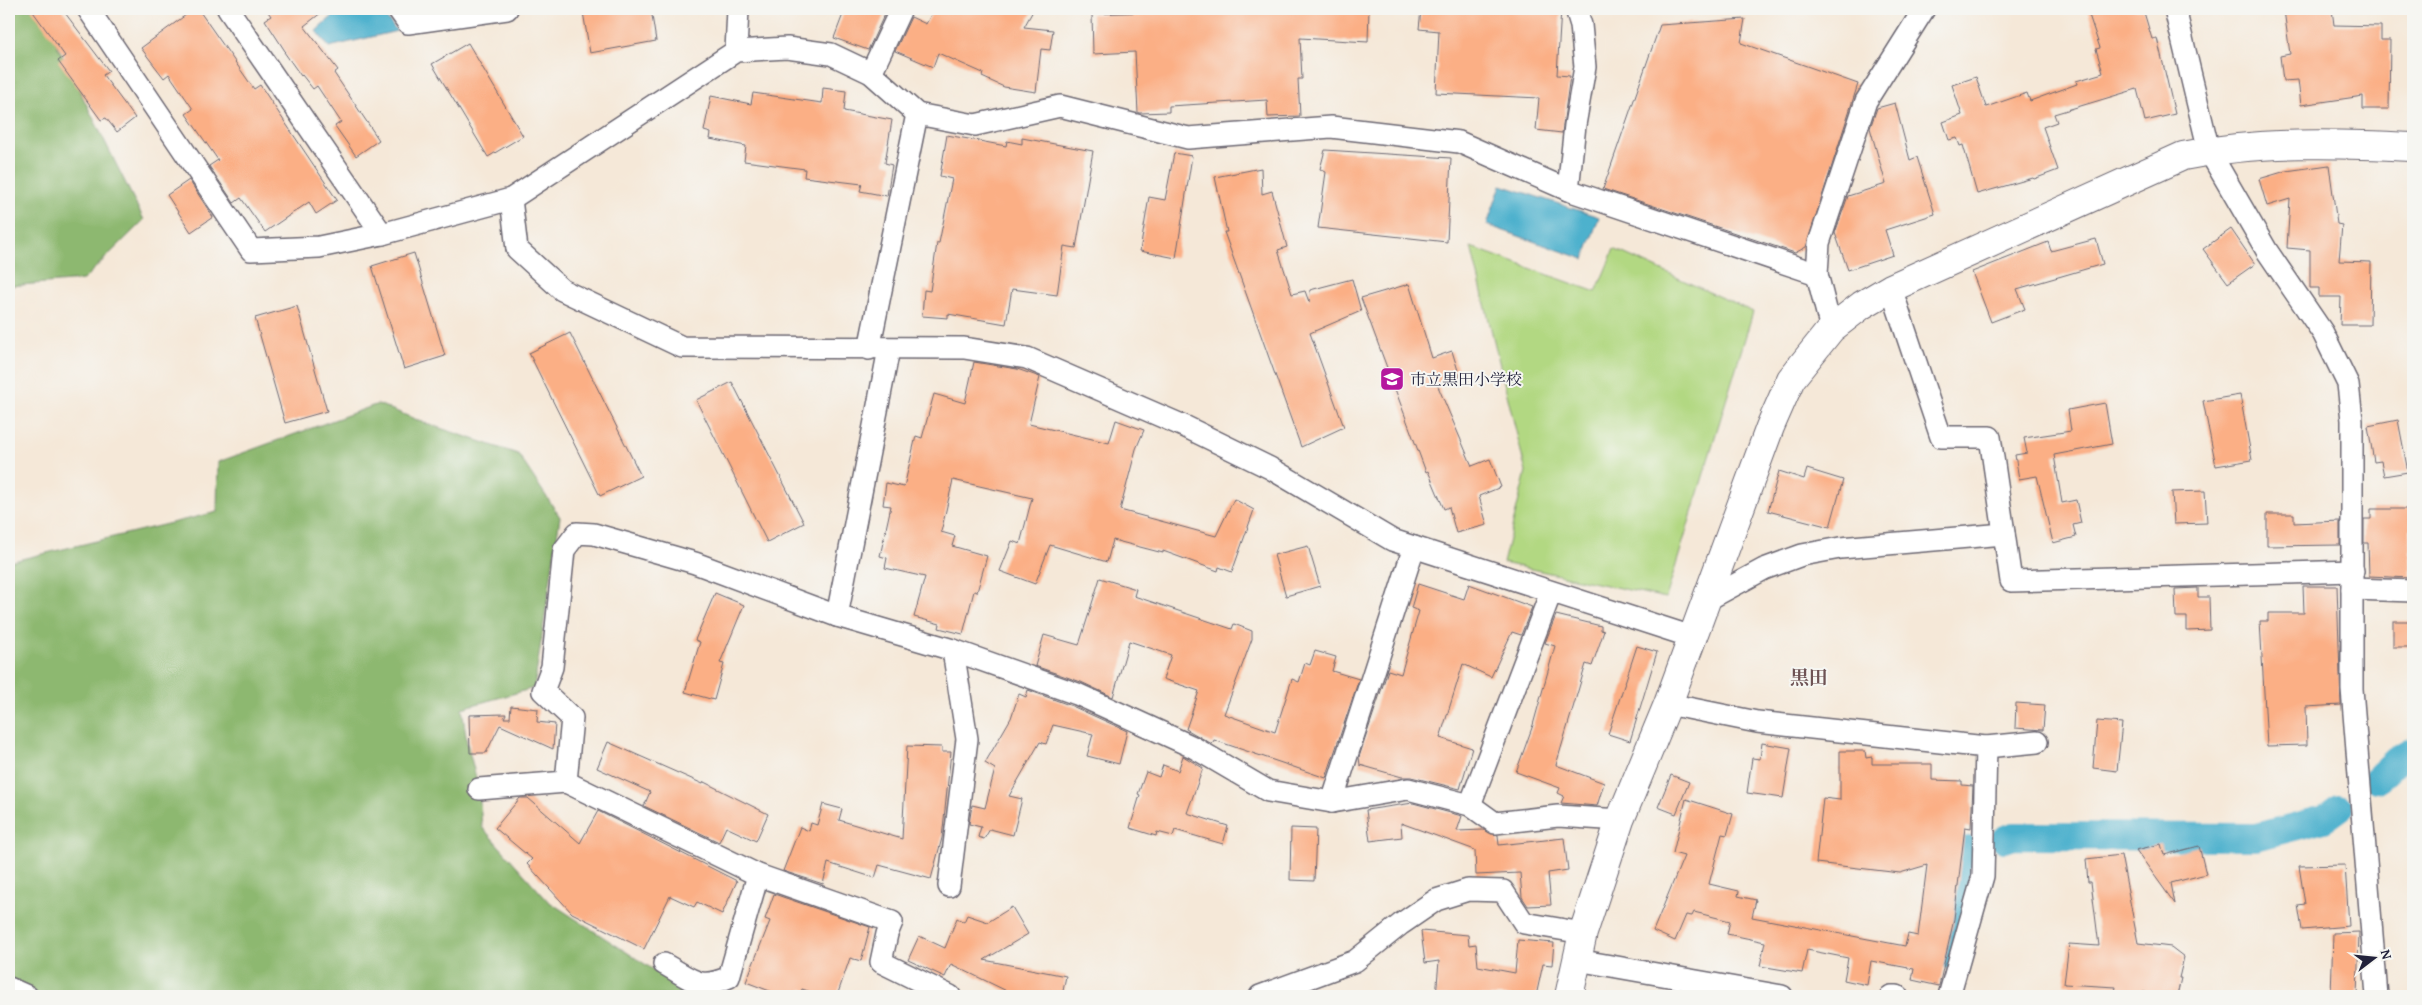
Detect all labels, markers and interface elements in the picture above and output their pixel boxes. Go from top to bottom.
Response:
school or university icon: 市立黒田小学校 [1379,366,1405,392]
place label: 市立黒田小学校 [1410,367,1522,391]
district label: 黒田 [1790,663,1828,691]
north arrow [2350,932,2400,982]
text: N [2376,947,2398,962]

